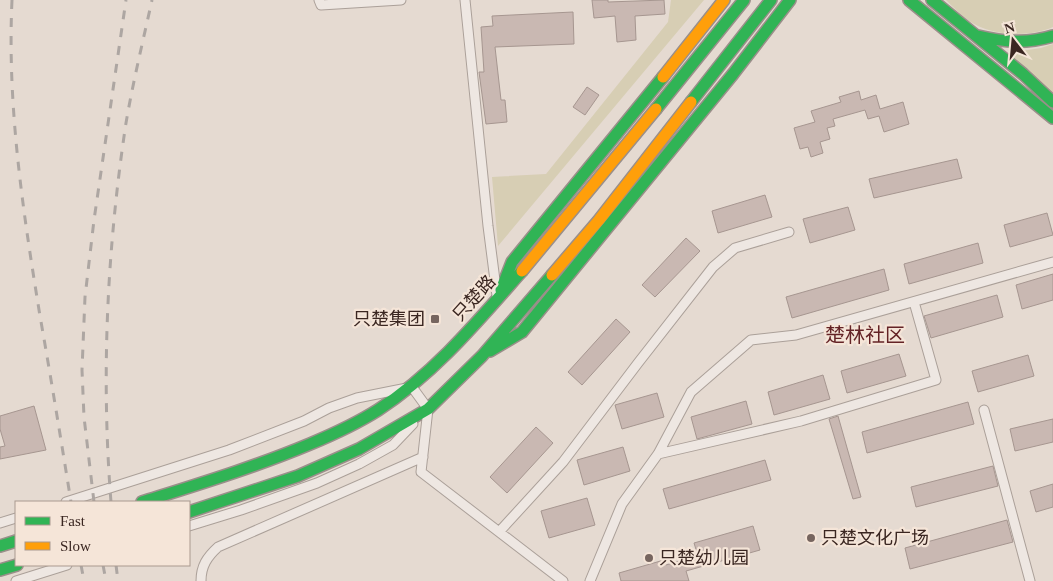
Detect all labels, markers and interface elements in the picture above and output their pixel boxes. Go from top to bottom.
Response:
north arrow [988,15,1038,65]
text: N [1003,19,1016,37]
street label: 只楚路 [449,271,499,325]
place label: 只楚集团 [353,309,425,329]
marker: 只楚集团 [429,313,441,325]
district label: 楚林社区 [825,324,905,346]
legend [15,501,190,566]
text: Fast [60,513,86,529]
place label: 只楚文化广场 [821,528,929,548]
marker: 只楚文化广场 [805,532,817,544]
text: Slow [60,538,91,554]
place label: 只楚幼儿园 [659,548,749,568]
marker: 只楚幼儿园 [643,552,655,564]

